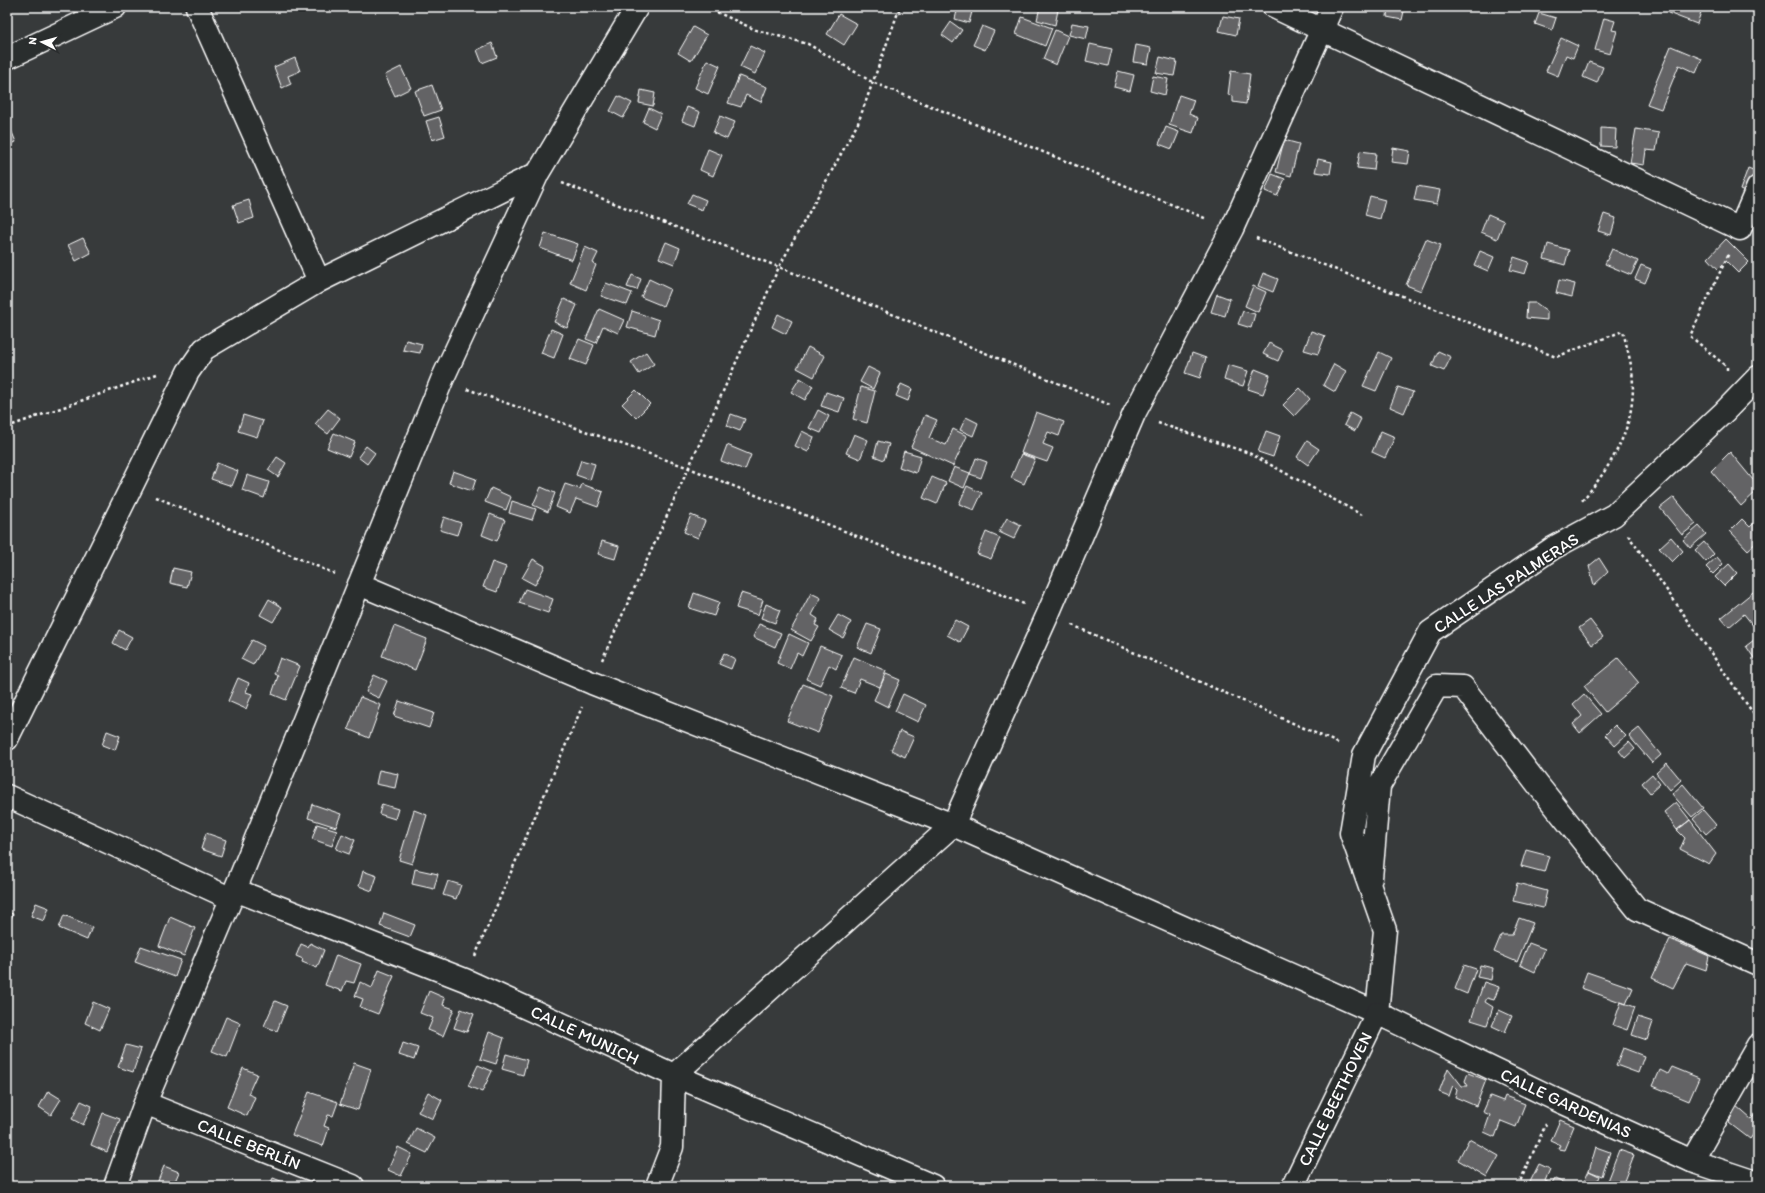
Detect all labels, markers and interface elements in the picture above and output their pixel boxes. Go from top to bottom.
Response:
north arrow [22,22,62,62]
text: N [26,37,39,45]
street label: CALLE LAS PALMERAS [1430,529,1582,637]
street label: CALLE MUNICH [528,1001,642,1069]
street label: CALLE BEETHOVEN [1294,1029,1376,1169]
street label: CALLE GARDENIAS [1497,1064,1635,1142]
street label: CALLE BERLÍN [194,1114,304,1174]

